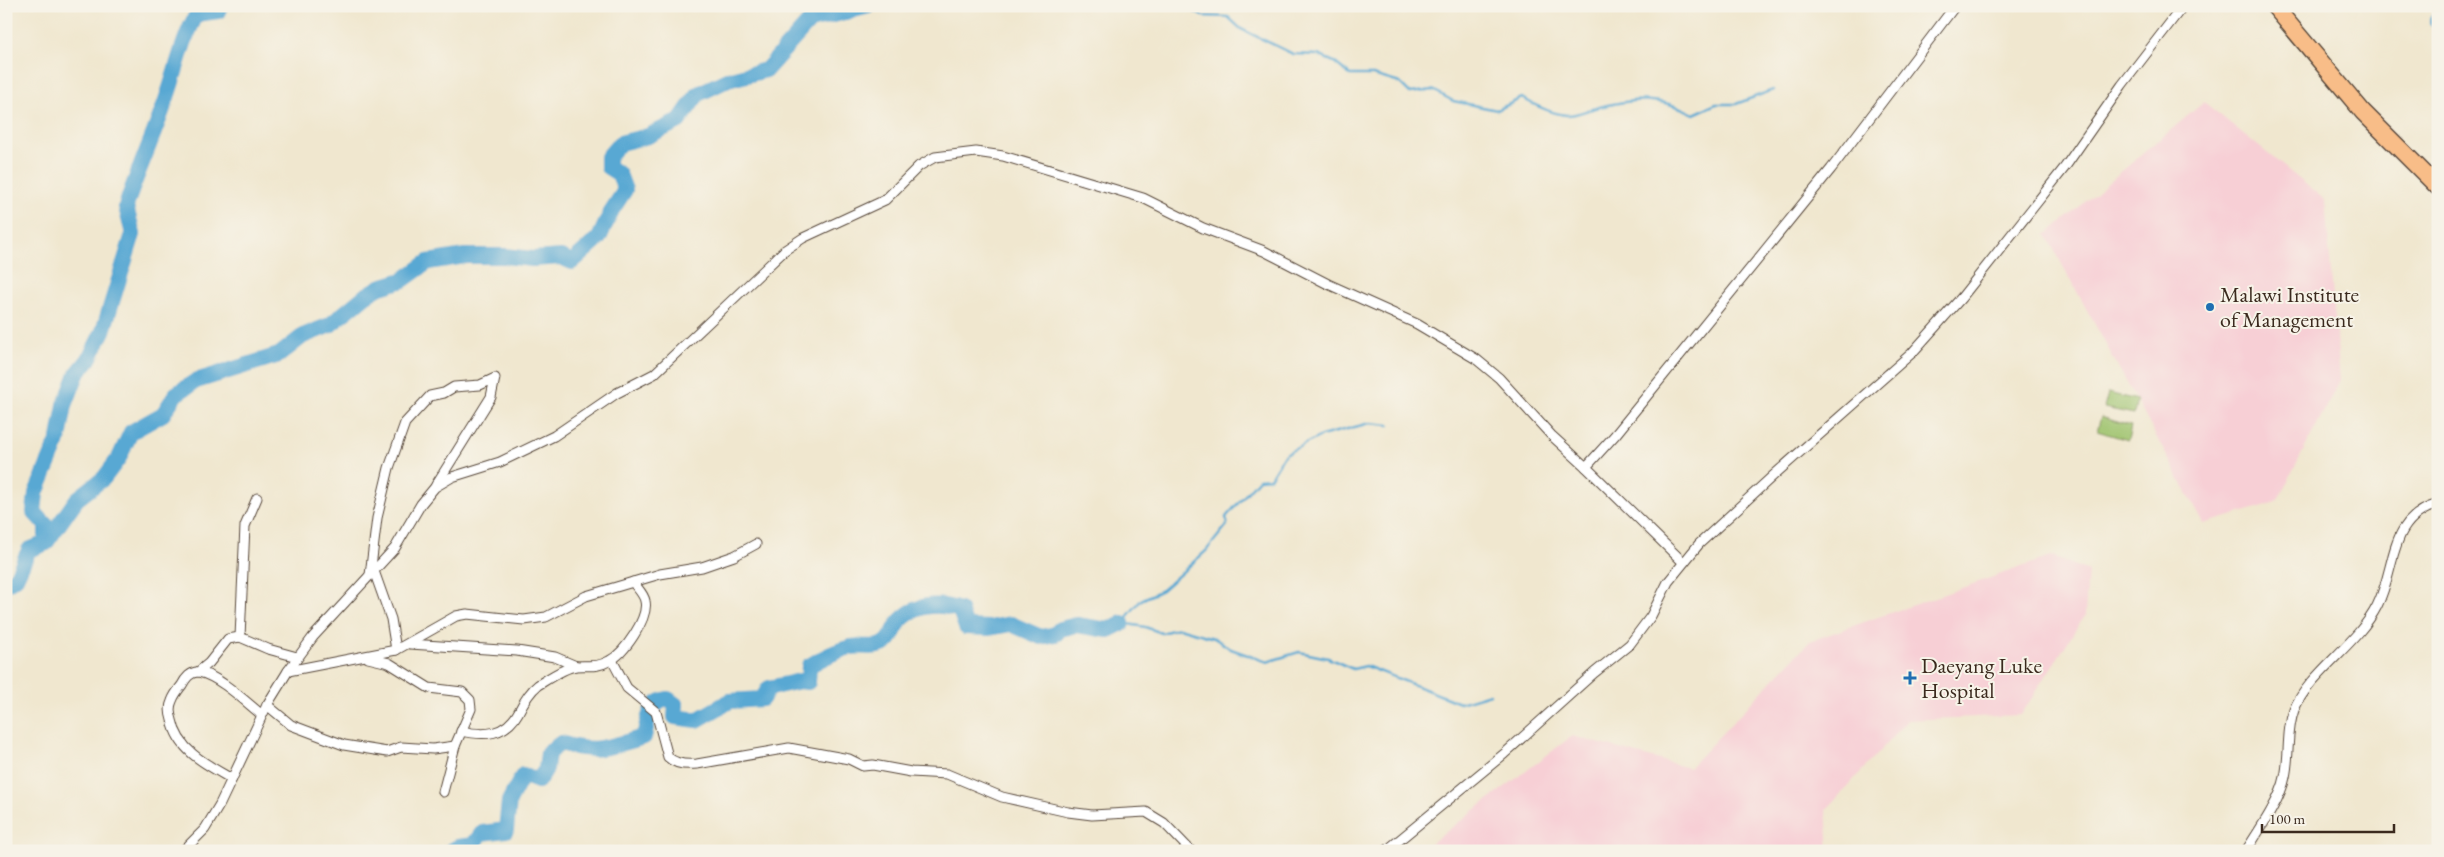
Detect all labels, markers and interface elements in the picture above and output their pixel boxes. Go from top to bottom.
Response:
place label: Malawi Institute of Management [2220,280,2360,334]
marker: Malawi Institute of Management [2204,301,2216,313]
place label: Daeyang Luke Hospital [1921,651,2042,705]
marker: Daeyang Luke Hospital [1903,671,1917,685]
scale bar [2262,802,2394,834]
text: 100 m [2269,809,2306,828]

